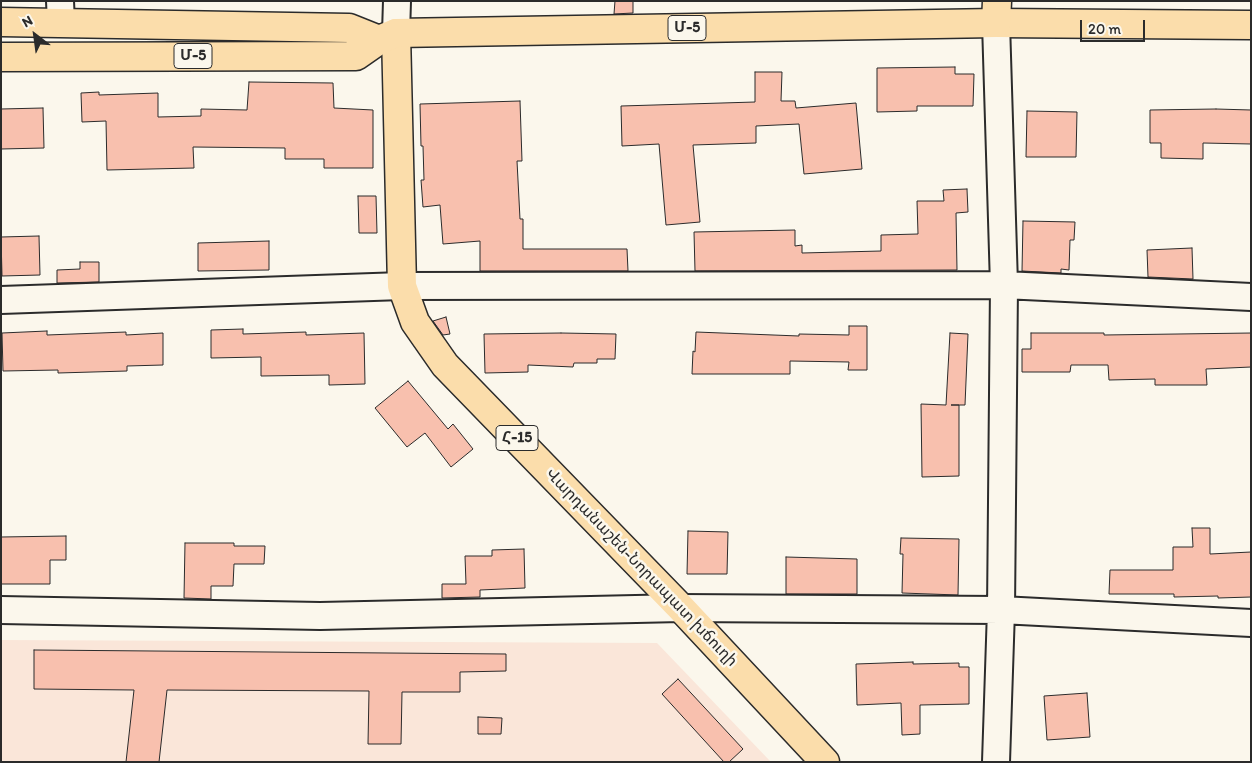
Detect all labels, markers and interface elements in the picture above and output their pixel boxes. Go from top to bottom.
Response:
north arrow [10,10,60,60]
scale bar [1082,10,1147,42]
text: N [19,12,36,31]
road number: Մ-5 [668,15,706,40]
text: 20 m [1088,20,1121,38]
road number: Մ-5 [174,44,212,68]
road number: Հ-15 [496,426,538,450]
street label: Վարդանաշեն-Նորապատ խճուղի [541,465,741,671]

